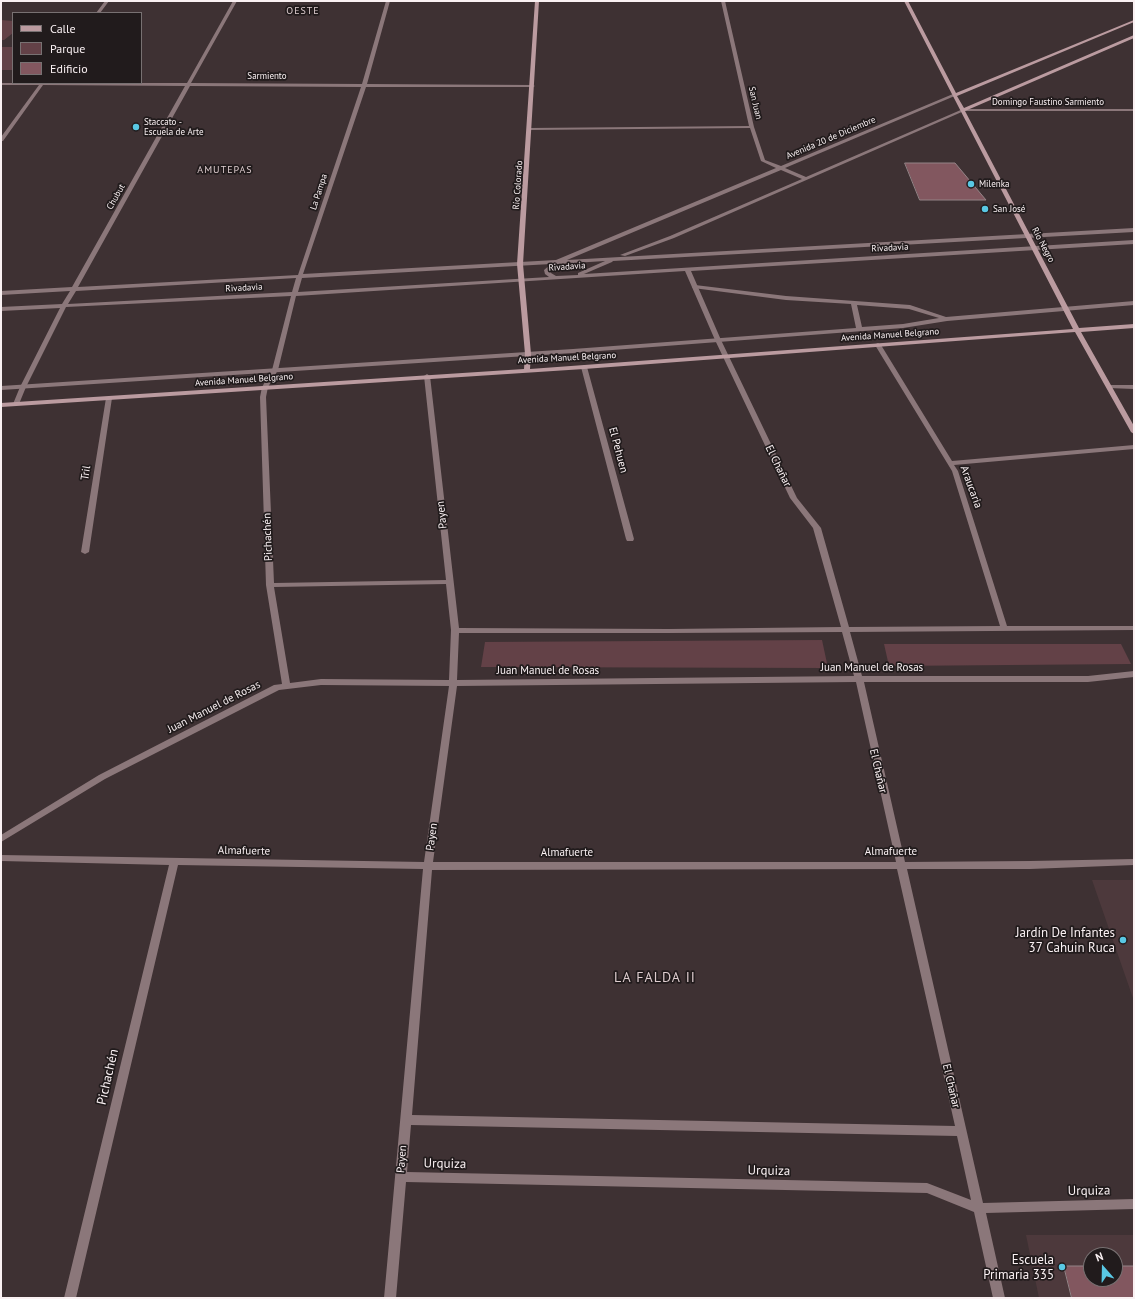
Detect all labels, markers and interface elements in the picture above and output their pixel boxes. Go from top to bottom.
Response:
district label: OESTE [286,5,320,17]
legend [12,12,142,84]
text: Calle [50,21,76,36]
text: Parque [50,41,85,56]
text: Edificio [50,61,88,76]
street label: Sarmiento [247,71,287,81]
street label: San Juan [746,86,764,120]
street label: Domingo Faustino Sarmiento [992,97,1104,107]
street label: Avenida 20 de Diciembre [785,114,877,162]
place label: Staccato - Escuela de Arte [144,117,204,138]
marker: Staccato - Escuela de Arte [131,122,141,132]
street label: Río Colorado [511,160,525,210]
district label: AMUTEPAS [197,164,253,176]
street label: La Pampa [308,173,330,211]
marker: Milenka [966,179,976,189]
place label: Milenka [979,179,1009,189]
street label: Chubut [105,182,127,212]
marker: San José [980,204,990,214]
place label: San José [993,204,1025,214]
street label: Río Negro [1029,226,1057,264]
street label: Rivadavia [871,242,909,254]
street label: Rivadavia [548,260,586,274]
street label: Rivadavia [225,282,263,294]
street label: Avenida Manuel Belgrano [841,326,939,344]
street label: Avenida Manuel Belgrano [518,350,616,366]
street label: Avenida Manuel Belgrano [195,371,293,389]
street label: El Pehuen [606,426,630,474]
street label: El Chañar [762,443,794,489]
street label: Araucaria [957,464,985,510]
street label: Tril [78,465,94,481]
street label: Payen [434,500,450,530]
street label: Pichachén [261,513,275,561]
street label: Juan Manuel de Rosas [821,661,923,675]
street label: Juan Manuel de Rosas [497,664,599,678]
street label: Juan Manuel de Rosas [165,678,263,736]
street label: El Chañar [867,748,889,794]
street label: Payen [424,822,440,852]
street label: Almafuerte [218,844,270,858]
street label: Almafuerte [865,845,917,859]
street label: Almafuerte [541,846,593,860]
place label: Jardín De Infantes 37 Cahuin Ruca [1016,925,1115,956]
marker: Jardín De Infantes 37 Cahuin Ruca [1118,935,1128,945]
district label: LA FALDA II [614,970,696,986]
street label: Pichachén [94,1048,122,1106]
street label: El Chañar [940,1063,962,1109]
street label: Payen [394,1145,410,1173]
street label: Urquiza [424,1156,466,1172]
street label: Urquiza [748,1163,790,1179]
street label: Urquiza [1068,1183,1110,1199]
north arrow [1083,1247,1123,1287]
text: N [1093,1249,1105,1264]
place label: Escuela Primaria 335 [983,1252,1054,1283]
marker: Escuela Primaria 335 [1057,1262,1067,1272]

